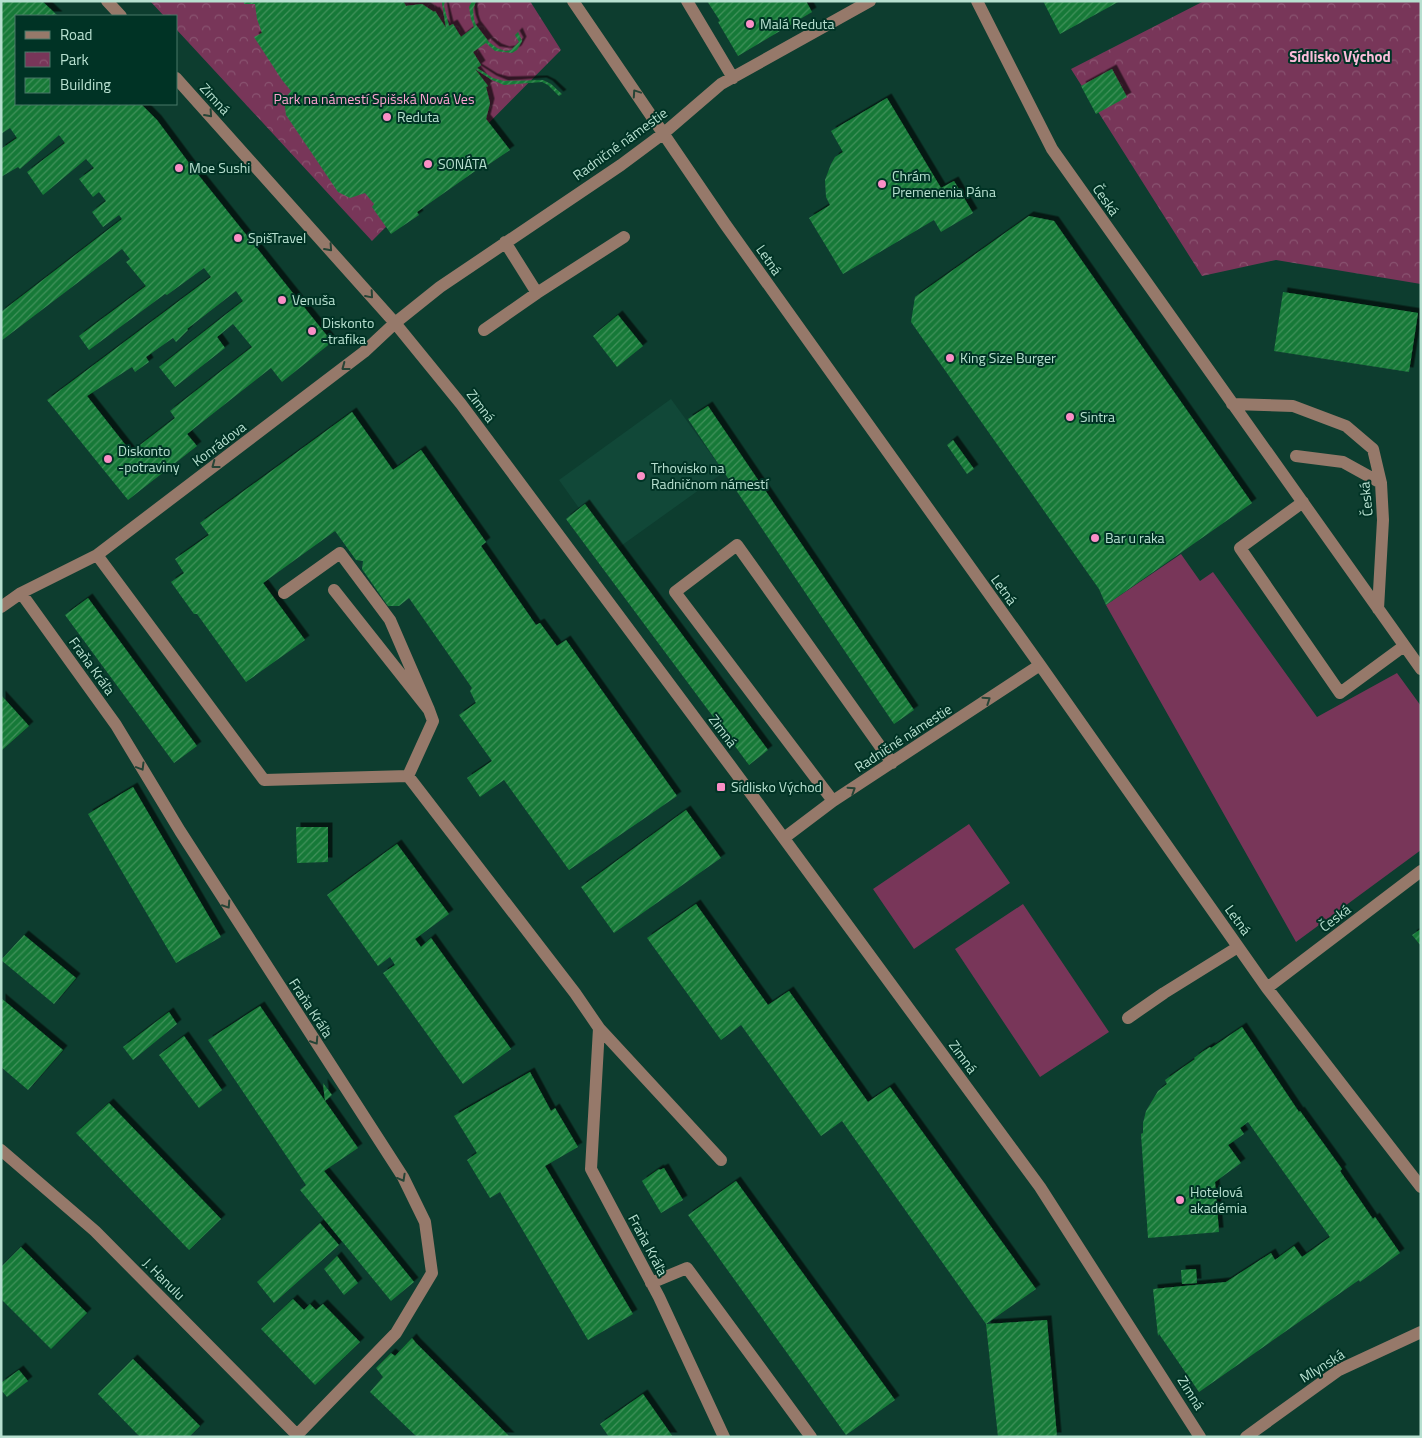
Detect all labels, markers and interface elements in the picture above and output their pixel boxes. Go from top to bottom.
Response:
place label: Malá Reduta [760,13,834,34]
legend [15,15,178,105]
marker: Malá Reduta [744,18,756,30]
text: Road [60,23,92,46]
district label: Sídlisko Východ [1289,45,1391,68]
text: Park [60,48,89,71]
text: Building [60,73,111,96]
street label: Zimná [195,78,235,119]
park label: Park na námestí Spišská Nová Ves [274,88,474,109]
one-way arrow [633,89,642,98]
street label: Radničné námestie [568,102,671,185]
place label: Reduta [397,106,439,127]
one-way arrow [203,109,212,118]
marker: Reduta [381,111,393,123]
place label: SONÁTA [438,153,488,174]
place label: Moe Sushi [189,157,250,178]
marker: SONÁTA [422,158,434,170]
marker: Moe Sushi [173,162,185,174]
place label: Chrám Premenenia Pána [892,165,996,202]
marker: Chrám Premenenia Pána [876,178,888,190]
street label: Česká [1088,179,1125,220]
place label: SpišTravel [248,227,306,248]
marker: SpišTravel [232,232,244,244]
street label: Letná [751,240,788,279]
one-way arrow [323,243,332,252]
place label: Venuša [292,289,335,310]
one-way arrow [364,290,373,299]
marker: Venuša [276,294,288,306]
place label: Diskonto -trafika [322,312,374,349]
marker: Diskonto -trafika [306,325,318,337]
place label: King Size Burger [960,347,1056,368]
marker: King Size Burger [944,352,956,364]
one-way arrow [342,361,351,369]
street label: Zimná [462,385,501,427]
place label: Sintra [1080,406,1115,427]
marker: Sintra [1064,411,1076,423]
street label: Konrádova [187,416,250,471]
place label: Diskonto -potraviny [118,440,180,477]
marker: Diskonto -potraviny [102,453,114,465]
place label: Trhovisko na Radničnom námestí [651,457,769,494]
one-way arrow [211,459,221,468]
marker: Trhovisko na Radničnom námestí [635,470,647,482]
street label: Česká [1353,481,1378,517]
place label: Bar u raka [1105,527,1165,548]
marker: Bar u raka [1089,532,1101,544]
street label: Letná [986,570,1023,609]
street label: Fraňa Kráľa [64,632,121,699]
one-way arrow [982,697,991,707]
street label: Radničné námestie [850,698,956,777]
street label: Zimná [704,710,743,752]
one-way arrow [134,761,144,770]
place label: Sídlisko Východ [731,776,822,797]
marker: Sídlisko Východ [715,781,727,793]
one-way arrow [846,786,855,796]
one-way arrow [221,899,230,908]
street label: Česká [1315,899,1355,936]
street label: Letná [1220,900,1257,939]
street label: Fraňa Kráľa [284,974,339,1042]
one-way arrow [309,1036,318,1045]
street label: Zimná [944,1036,983,1078]
one-way arrow [396,1173,406,1182]
place label: Hotelová akadémia [1190,1181,1247,1218]
marker: Hotelová akadémia [1174,1194,1186,1206]
street label: Fraňa Kráľa [623,1210,673,1279]
street label: J. Hanulu [138,1253,190,1305]
street label: Mlynská [1295,1344,1348,1388]
street label: Zimná [1173,1372,1210,1414]

